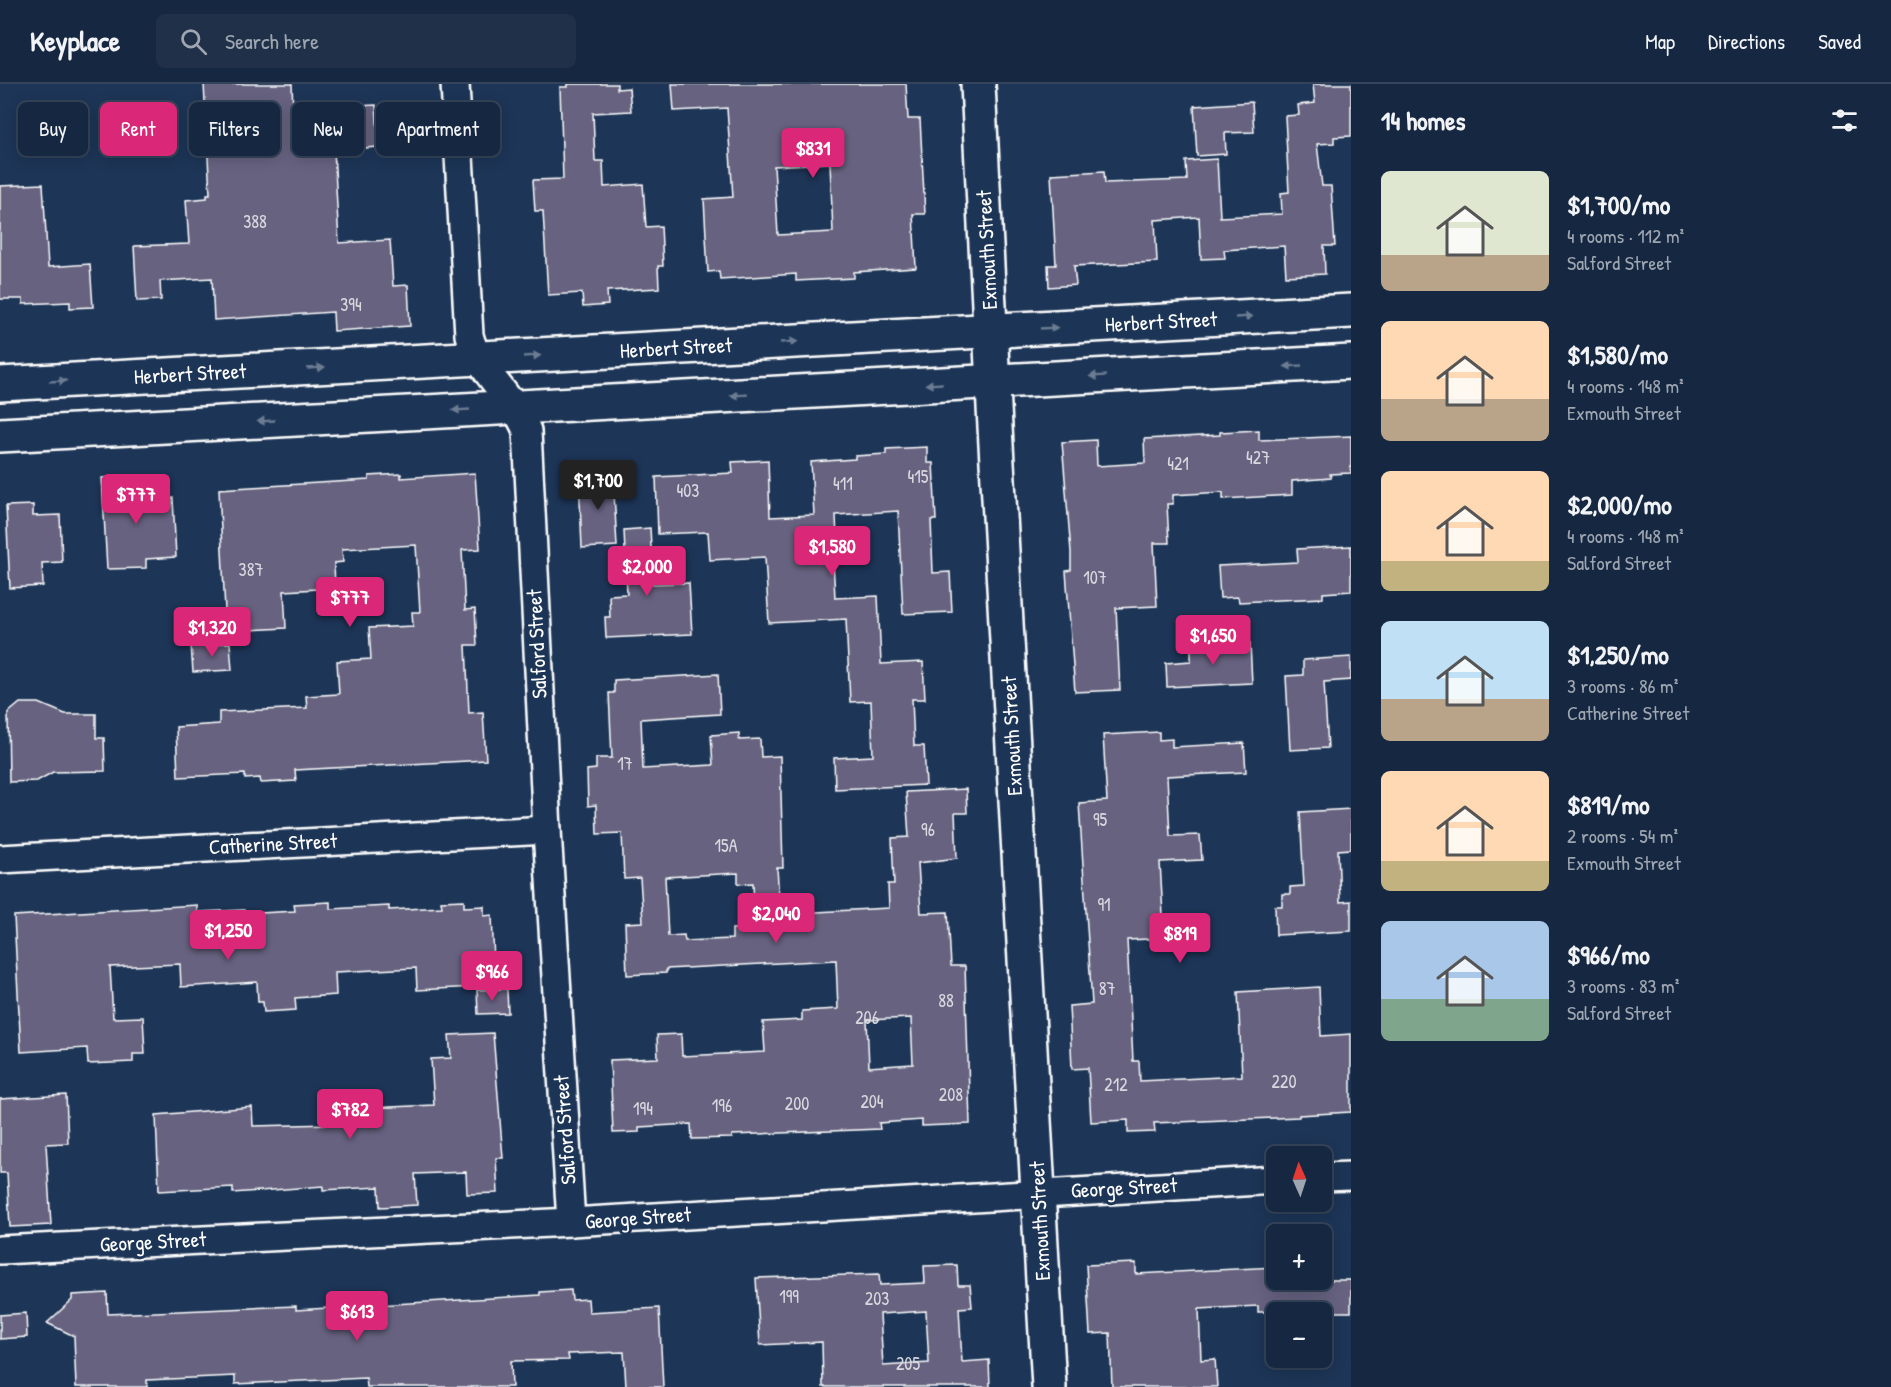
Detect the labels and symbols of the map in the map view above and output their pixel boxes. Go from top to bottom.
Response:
pin: $831 [777,128,849,179]
street label: Exmouth Street [969,189,1004,311]
house number: 388 [243,209,267,234]
house number: 394 [340,292,362,317]
street label: Herbert Street [1104,304,1219,339]
one-way arrow [1235,313,1254,322]
one-way arrow [1040,323,1059,332]
street label: Herbert Street [619,330,734,365]
one-way arrow [780,337,799,347]
one-way arrow [522,352,541,361]
street label: Herbert Street [133,356,248,391]
one-way arrow [1283,361,1302,370]
one-way arrow [307,363,326,372]
one-way arrow [1088,371,1107,380]
one-way arrow [49,377,68,386]
one-way arrow [924,380,943,389]
one-way arrow [730,390,749,400]
one-way arrow [451,406,470,415]
one-way arrow [256,416,275,425]
house number: 427 [1246,445,1270,470]
house number: 421 [1167,451,1189,476]
pin: $1,700 [549,460,647,511]
house number: 415 [908,464,929,489]
house number: 411 [833,471,853,496]
pin: $777 [100,474,172,525]
house number: 403 [677,478,699,503]
pin: $1,580 [783,526,881,577]
pin: $2,000 [598,546,696,597]
house number: 387 [239,557,263,582]
house number: 107 [1083,565,1107,590]
pin: $777 [314,577,386,628]
street label: Salford Street [519,588,554,699]
pin: $1,320 [163,607,261,658]
pin: $1,650 [1164,615,1262,666]
street label: Exmouth Street [994,675,1029,797]
house number: 17 [617,751,633,776]
house number: 95 [1093,807,1107,832]
house number: 96 [921,817,935,842]
street label: Catherine Street [208,826,339,861]
house number: 15A [715,833,738,858]
house number: 91 [1097,892,1111,917]
pin: $2,040 [727,893,825,944]
pin: $1,250 [179,910,277,961]
pin: $819 [1144,913,1216,964]
pin: $966 [456,951,528,1002]
house number: 87 [1099,976,1115,1001]
house number: 88 [938,988,954,1013]
house number: 206 [855,1005,879,1030]
house number: 220 [1272,1069,1296,1094]
house number: 212 [1104,1072,1128,1097]
street label: Salford Street [546,1074,583,1186]
house number: 208 [939,1082,963,1107]
pin: $782 [314,1089,386,1140]
house number: 204 [860,1089,884,1114]
house number: 200 [785,1091,809,1116]
house number: 196 [712,1093,732,1118]
house number: 194 [633,1096,653,1121]
north arrow [1266,1146,1332,1212]
street label: Exmouth Street [1022,1160,1057,1282]
street label: George Street [1070,1170,1179,1205]
street label: George Street [584,1199,693,1236]
street label: George Street [99,1224,208,1259]
house number: 199 [779,1284,799,1309]
house number: 203 [865,1286,889,1311]
pin: $613 [321,1291,393,1342]
house number: 205 [896,1351,920,1376]

